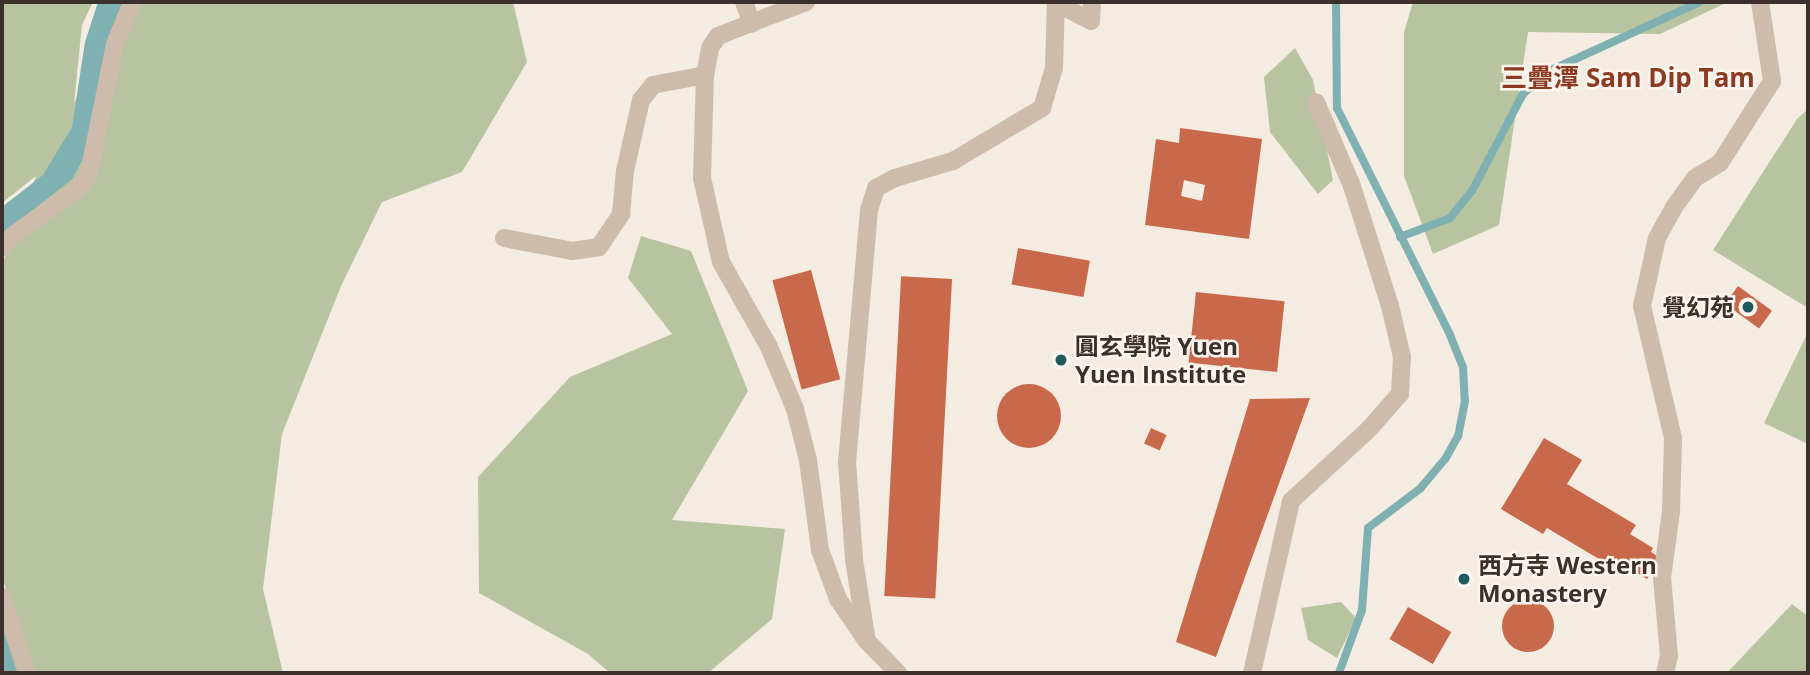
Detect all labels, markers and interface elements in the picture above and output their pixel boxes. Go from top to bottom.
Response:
district label: 三疊潭 Sam Dip Tam [1501,62,1755,94]
place label: 覺幻苑 [1662,293,1734,321]
marker: 覺幻苑 [1740,299,1756,315]
place label: 圓玄學院 Yuen Yuen Institute [1075,332,1246,388]
marker: 圓玄學院 Yuen Yuen Institute [1053,352,1069,368]
place label: 西方寺 Western Monastery [1478,551,1657,607]
marker: 西方寺 Western Monastery [1456,571,1472,587]

